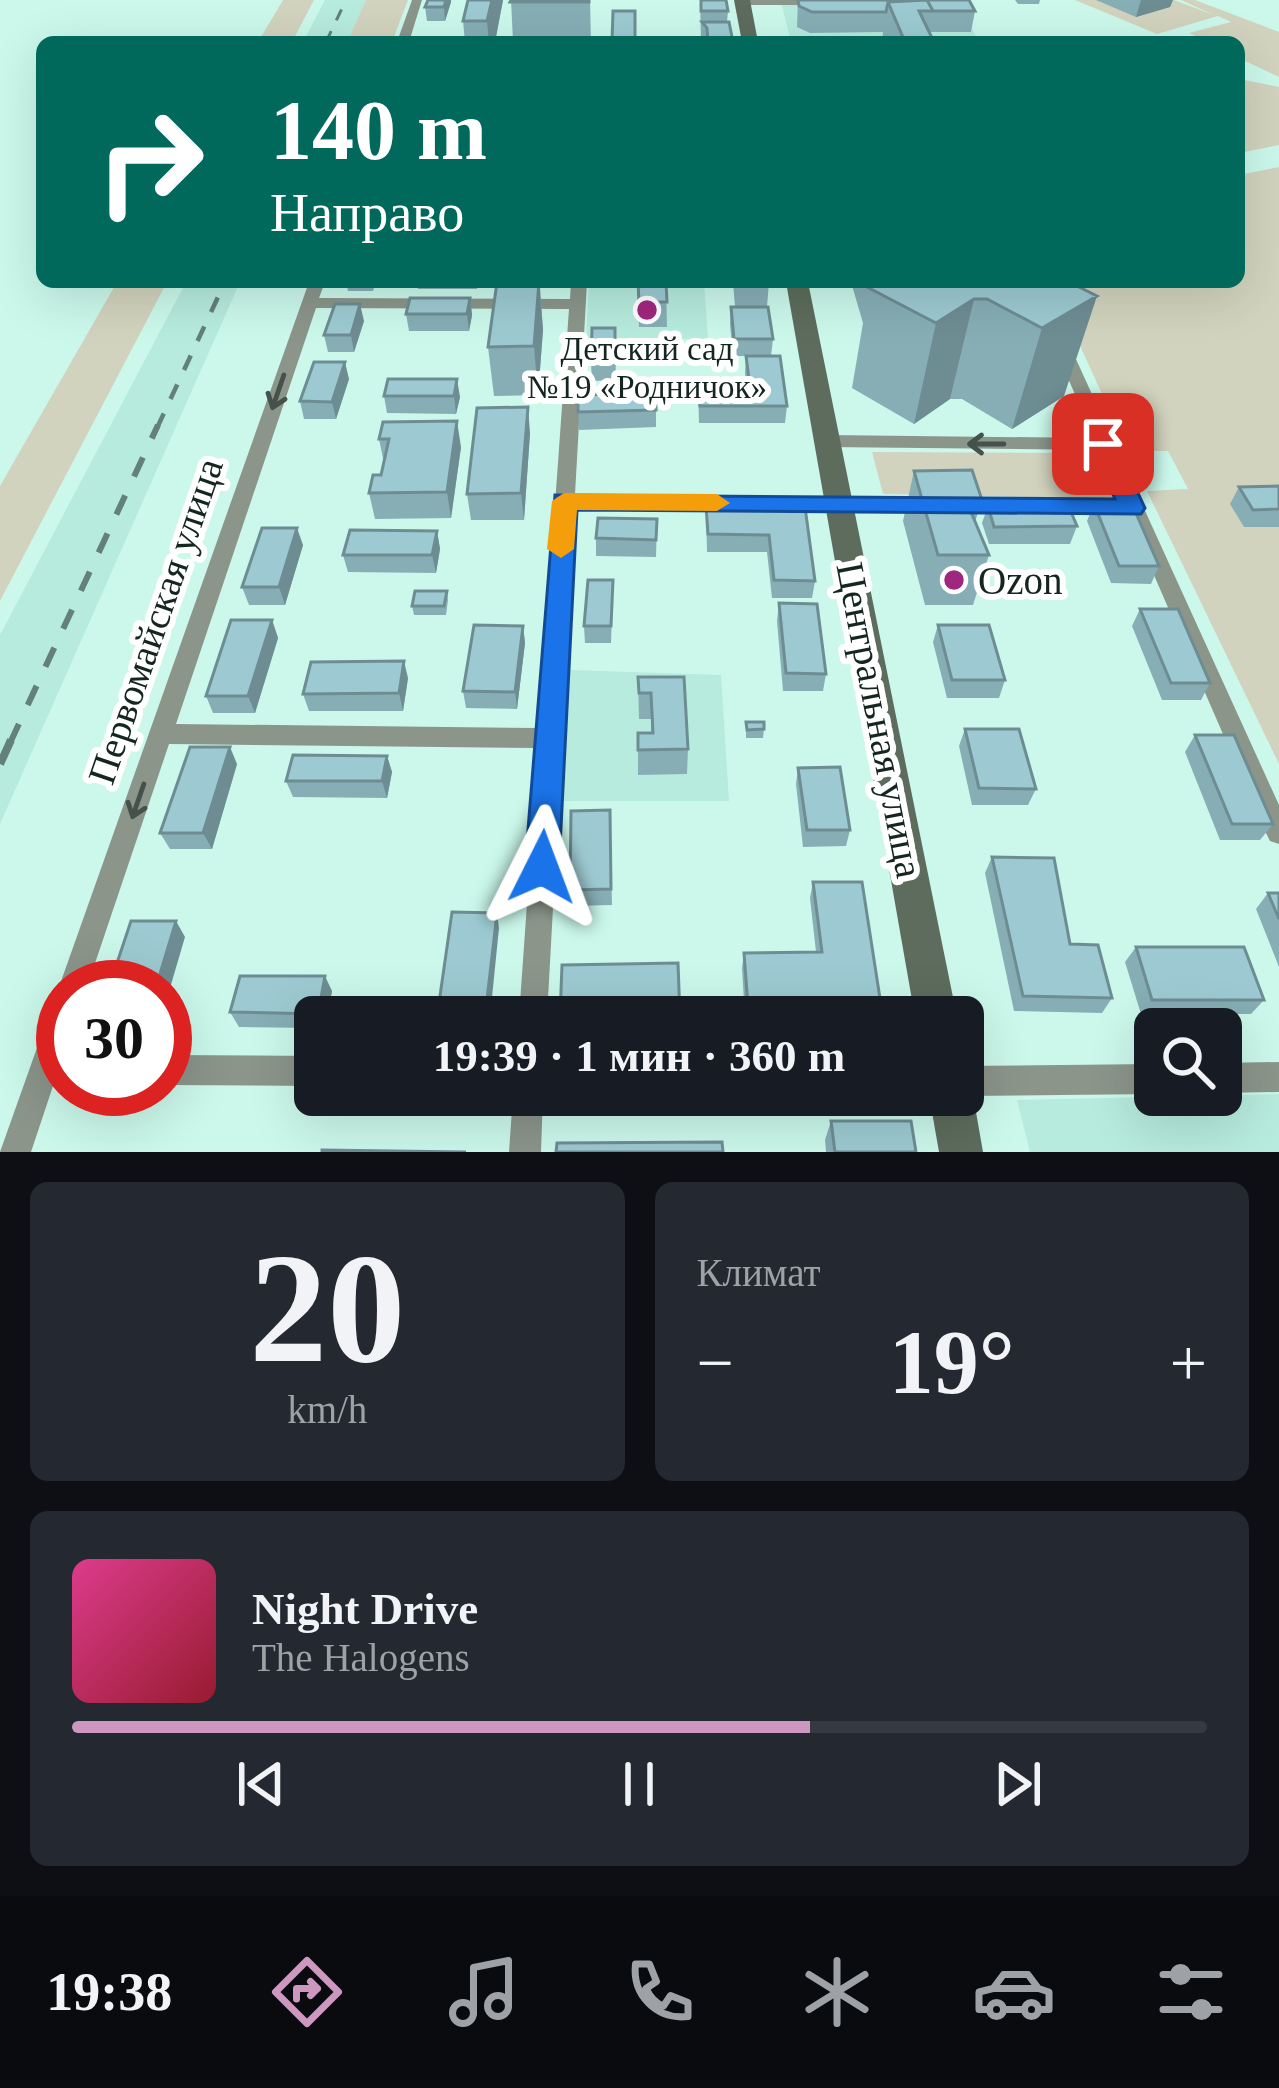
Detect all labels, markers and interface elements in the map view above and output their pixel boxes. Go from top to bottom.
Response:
icon: right [72,84,228,240]
text: 140 m [270,84,487,177]
text: Направо [270,183,464,243]
marker: Детский сад №19 «Родничок» [634,297,660,323]
place label: Детский сад №19 «Родничок» [527,331,767,405]
one-way arrow [266,373,287,410]
pin [1052,393,1154,495]
icon: arrive [1070,411,1136,477]
one-way arrow [967,432,1006,455]
street label: Первомайская улица [79,453,232,790]
street label: Центральная улица [827,559,932,882]
place label: Ozon [978,559,1062,602]
marker: Ozon [941,567,967,593]
one-way arrow [126,782,147,819]
position arrow [479,804,605,930]
speed limit sign: 30 [36,960,192,1116]
map controls [1134,1008,1242,1116]
button: search [1134,1008,1242,1116]
text: 19:39 · 1 мин · 360 m [433,1031,845,1081]
text: 20 [249,1222,405,1395]
text: Климат [697,1251,821,1294]
text: 19° [889,1313,1015,1412]
text: − [697,1326,734,1399]
text: + [1170,1326,1207,1399]
text: km/h [287,1388,367,1431]
text: Night Drive [252,1584,478,1634]
text: The Halogens [252,1636,470,1679]
icon: previous [228,1751,294,1817]
icon: pause [606,1751,672,1817]
icon: next [985,1751,1051,1817]
icon: directions [265,1950,349,2034]
icon: music [442,1950,526,2034]
icon: phone [618,1950,702,2034]
icon: climate [795,1950,879,2034]
icon: car [972,1950,1056,2034]
icon: filters [1149,1950,1233,2034]
text: 19:38 [46,1962,172,2022]

